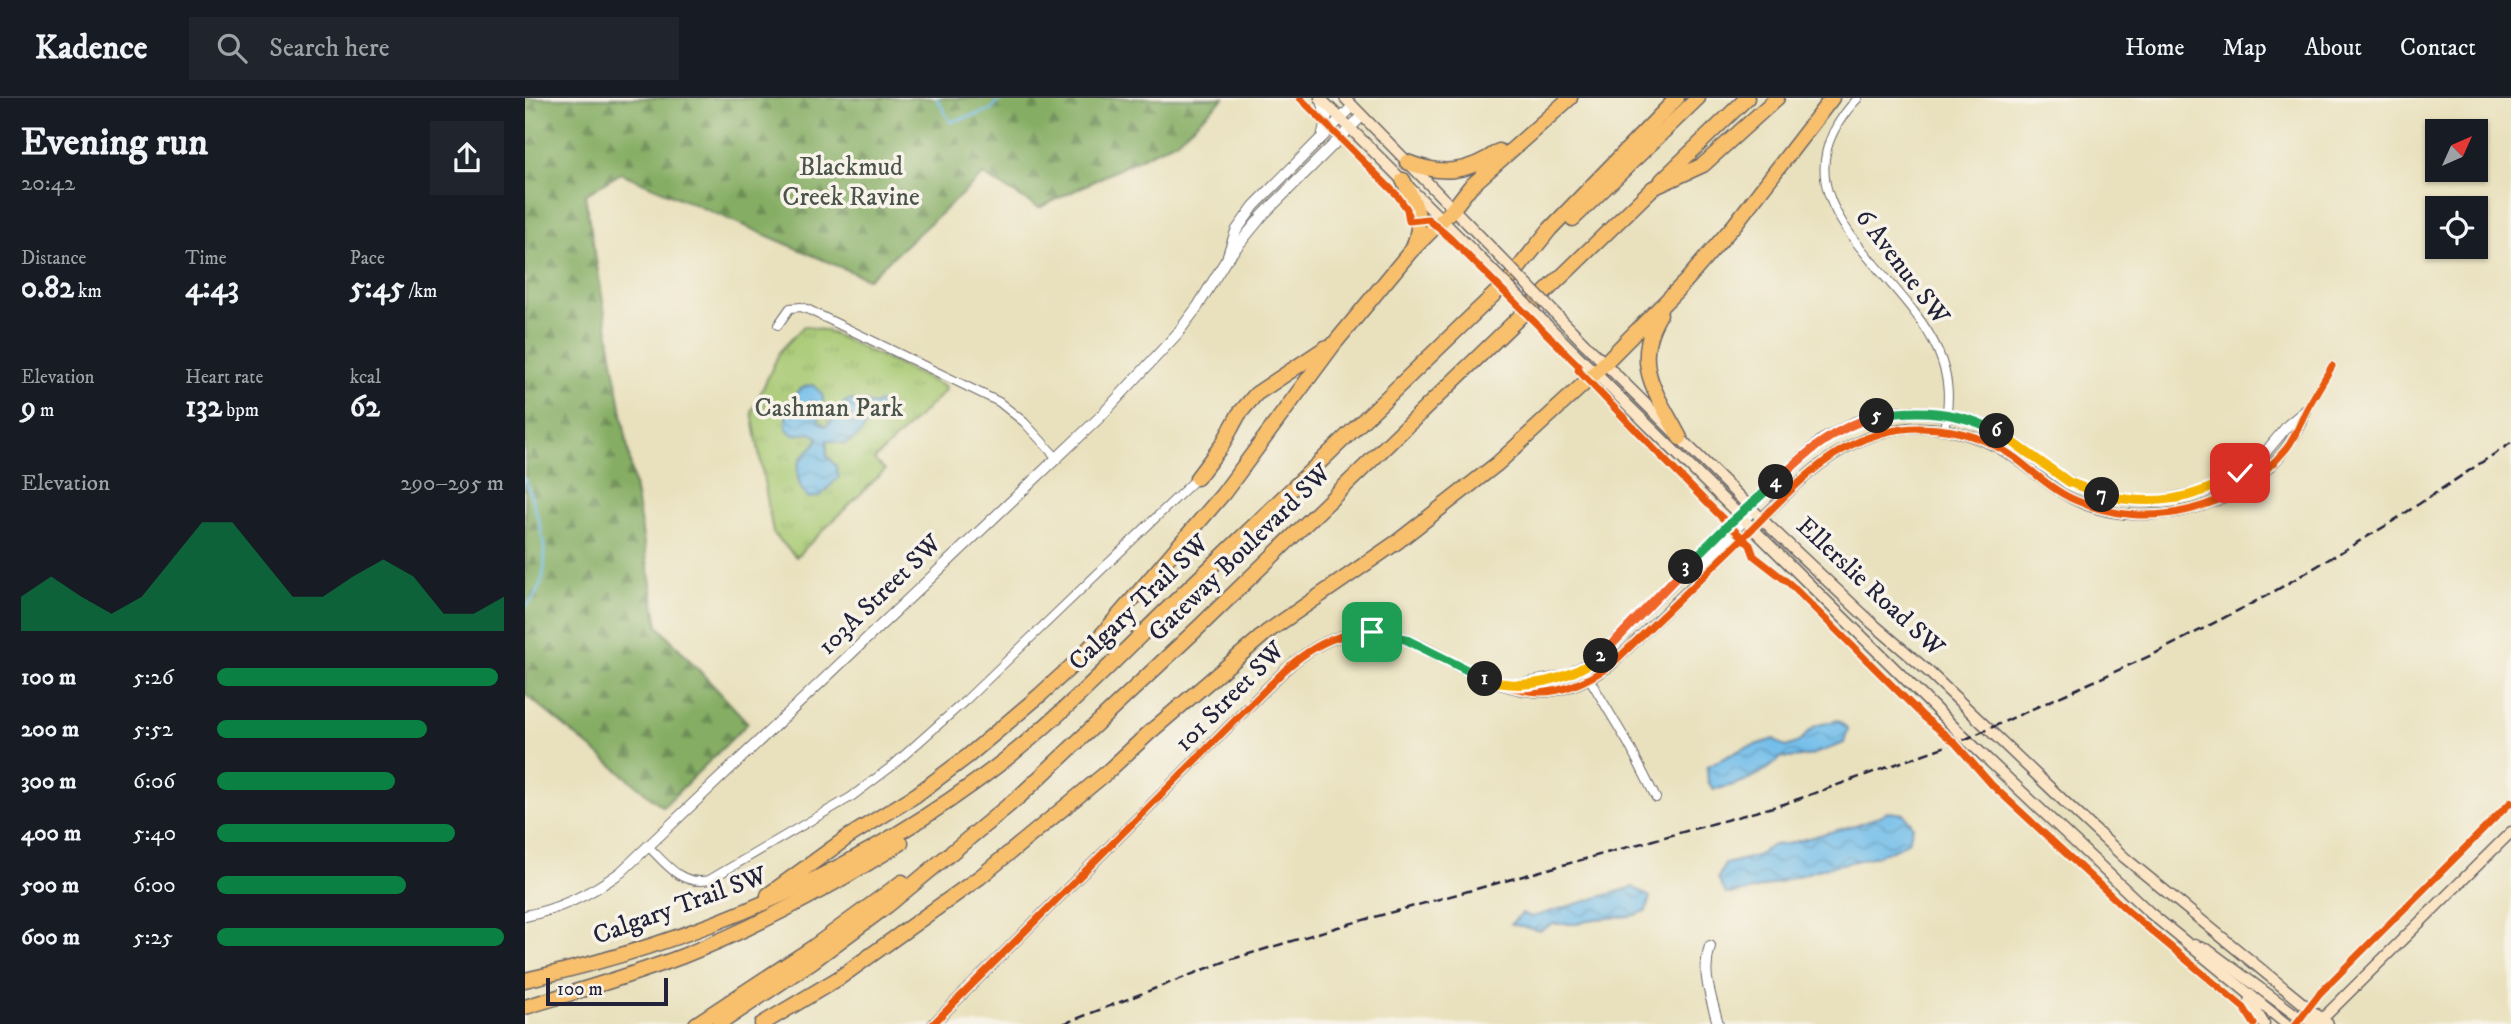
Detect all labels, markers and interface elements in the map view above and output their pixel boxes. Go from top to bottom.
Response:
search box [189,17,679,80]
text: Kadence [35,28,147,69]
icon: search [213,29,251,67]
text: Search here [269,32,390,65]
text: Home [2125,33,2184,63]
text: Map [2222,33,2267,63]
text: About [2305,33,2362,63]
text: Contact [2400,33,2476,63]
text: Evening run [21,119,208,167]
north arrow [2425,119,2489,182]
map controls [2425,119,2488,259]
button: share [430,121,504,195]
park label: Blackmud Creek Ravine [782,151,920,214]
text: 20:42 [21,169,75,198]
button: locate [2425,196,2488,259]
street label: 6 Avenue SW [1848,202,1957,333]
text: Distance [21,247,86,270]
text: Time [185,247,227,270]
text: Pace [350,247,385,270]
text: 0.82 [21,270,74,307]
text: 4:43 [185,270,239,307]
text: 5:45 [350,270,404,307]
text: km [74,280,102,303]
text: /km [404,280,437,303]
text: Elevation [21,366,95,389]
text: Heart rate [185,366,263,389]
text: kcal [350,366,381,389]
text: 9 [21,389,36,426]
text: 132 [185,389,222,426]
text: 62 [350,389,380,426]
park label: Cashman Park [755,392,904,425]
pin: 5 [1859,398,1895,434]
text: m [36,399,54,422]
text: bpm [222,399,259,422]
text: 5 [1872,404,1881,427]
pin: 6 [1979,414,2015,448]
text: 6 [1992,419,2001,442]
pin [2210,443,2270,503]
icon: check [2221,454,2259,492]
street label: Gateway Boulevard SW [1142,456,1339,649]
pin: 4 [1759,464,1793,500]
text: Elevation [21,469,110,498]
text: 290–295 m [400,469,504,498]
text: 4 [1770,470,1781,493]
pin: 7 [2085,478,2119,512]
text: 7 [2096,483,2107,506]
street label: Ellerslie Road SW [1789,510,1952,665]
street label: 103A Street SW [811,527,950,662]
street label: Calgary Trail SW [1062,527,1217,678]
pin: 3 [1669,550,1703,584]
text: 3 [1682,555,1689,578]
pin [1342,602,1402,662]
icon: arrive [1353,613,1391,651]
street label: 101 Street SW [1168,634,1293,759]
pin: 2 [1583,638,1619,674]
text: 2 [1596,644,1605,667]
pin: 1 [1467,662,1503,696]
text: 100 m [21,663,76,692]
text: 5:26 [133,663,174,692]
text: 1 [1481,667,1488,690]
text: 200 m [21,715,79,744]
text: 5:52 [133,715,173,744]
text: 300 m [21,767,77,796]
text: 6:06 [133,767,175,796]
text: 400 m [21,819,81,848]
text: 5:40 [133,819,176,848]
street label: Calgary Trail SW [589,859,773,953]
text: 500 m [21,871,79,900]
text: 6:00 [133,871,176,900]
text: 600 m [21,923,80,952]
text: 5:25 [133,923,173,952]
scale bar [546,975,669,1007]
text: 100 m [557,978,603,1001]

